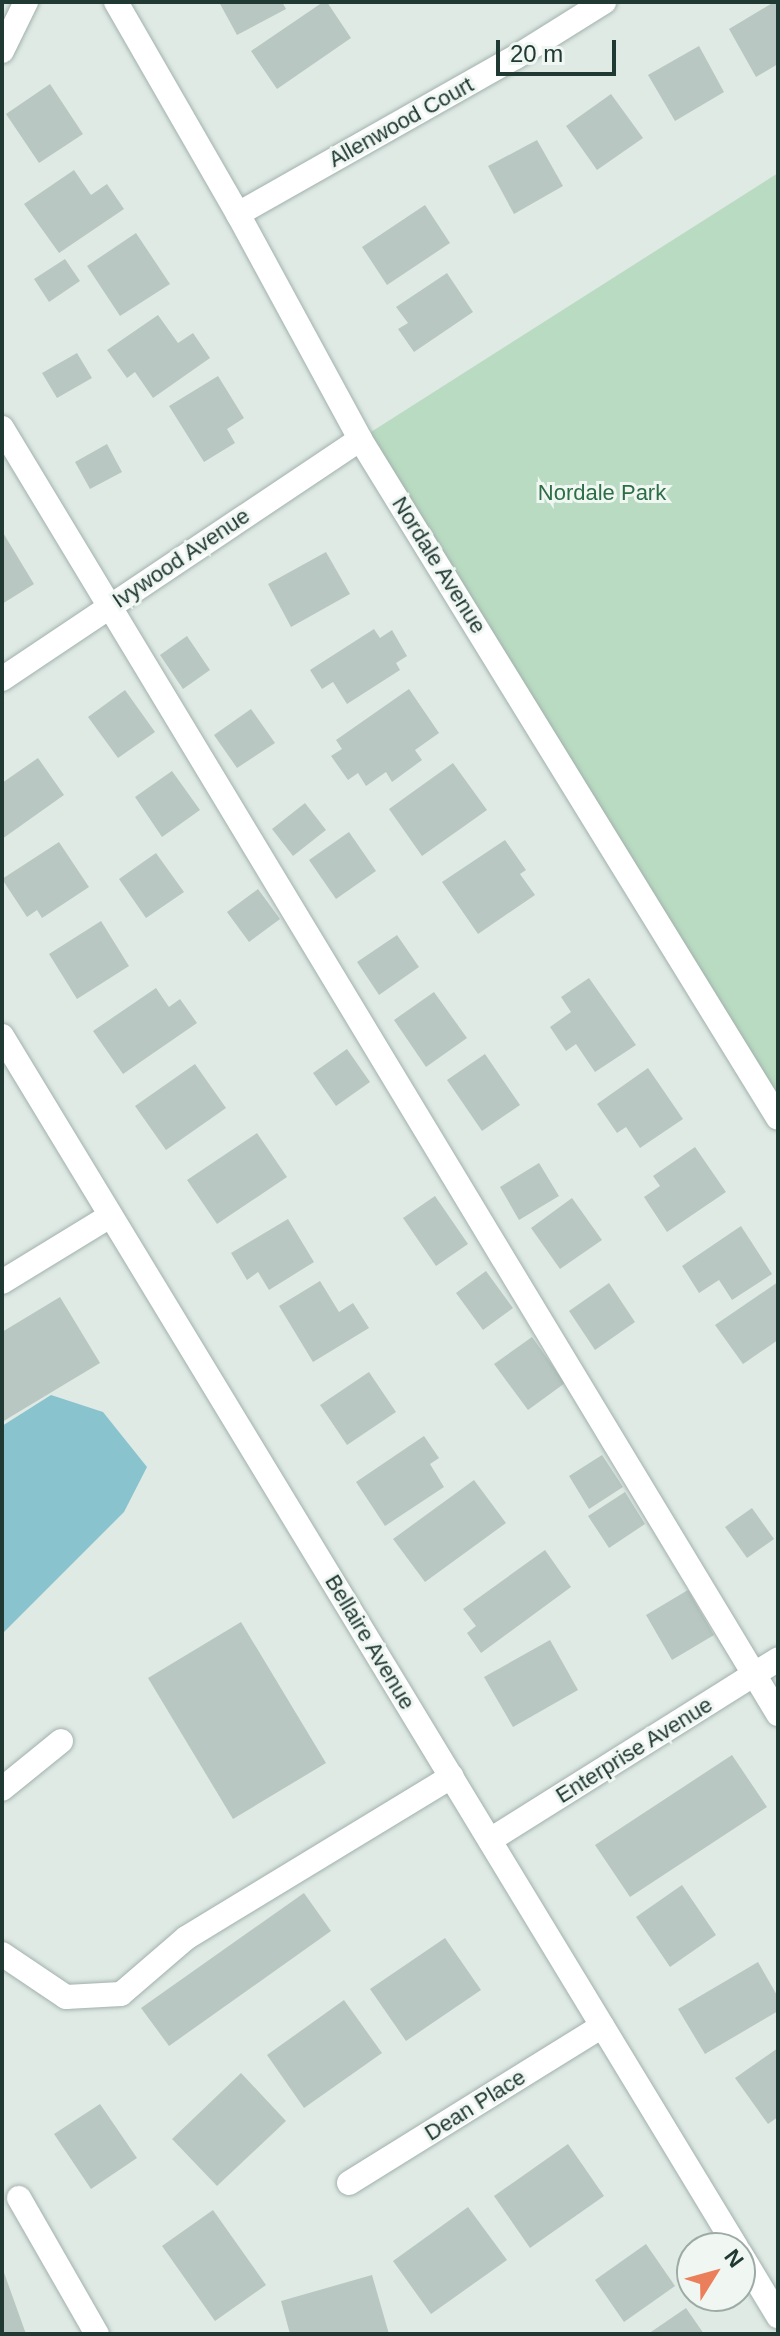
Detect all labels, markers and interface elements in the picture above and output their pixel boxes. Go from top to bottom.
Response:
scale bar [500,24,620,74]
text: 20 m [510,40,563,67]
street label: Allenwood Court [324,71,478,173]
park label: Nordale Park [538,480,666,506]
street label: Nordale Avenue [386,491,492,639]
street label: Ivywood Avenue [107,502,255,614]
street label: Bellaire Avenue [319,1569,421,1715]
street label: Enterprise Avenue [550,1691,718,1809]
street label: Dean Place [420,2064,530,2146]
north arrow [676,2232,756,2312]
text: N [719,2245,749,2272]

